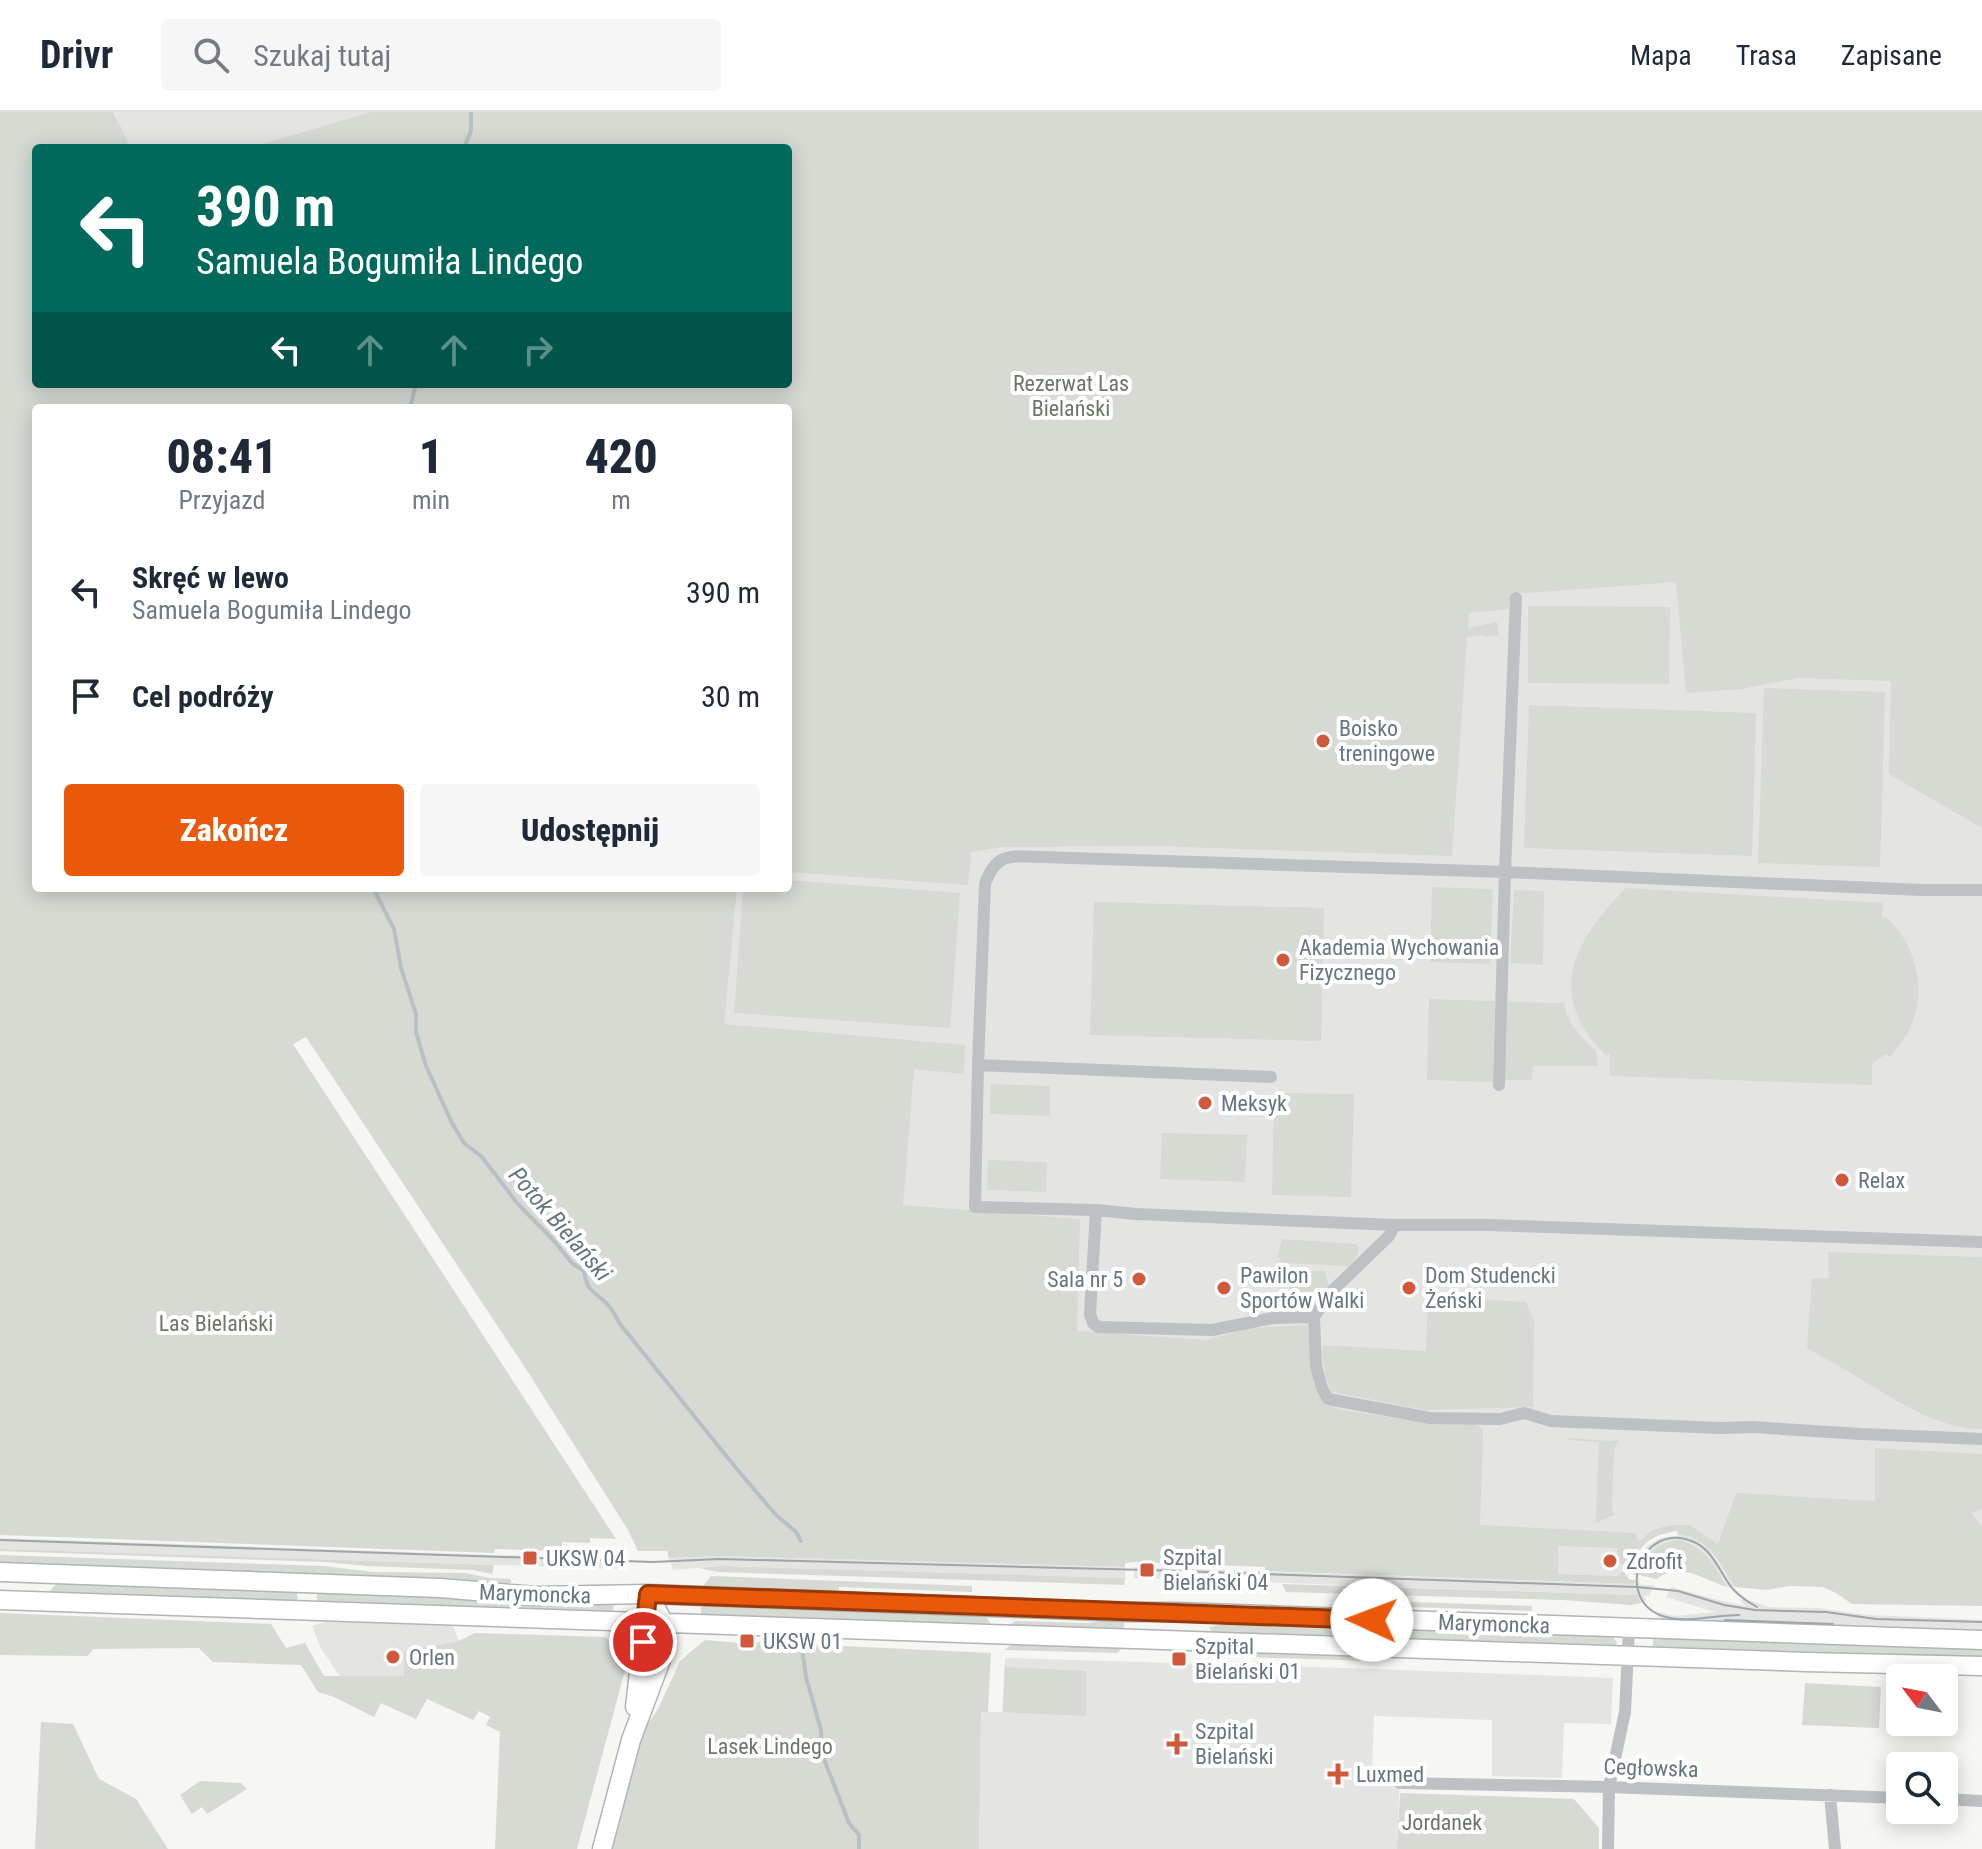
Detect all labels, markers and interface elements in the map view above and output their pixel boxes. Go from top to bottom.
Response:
search box [161,19,721,91]
text: Drivr [40,33,113,77]
icon: search [189,33,233,77]
text: Szukaj tutaj [253,38,391,73]
text: Mapa [1630,39,1692,72]
text: Trasa [1736,39,1797,72]
text: Zapisane [1841,39,1942,72]
text: 390 m [196,174,335,240]
icon: left [64,176,168,280]
text: Samuela Bogumiła Lindego [196,241,583,283]
icon: left [264,328,308,372]
icon: ahead [348,328,392,372]
icon: ahead [432,328,476,372]
icon: right [516,328,560,372]
park label: Rezerwat Las Bielański [1013,371,1129,421]
text: 08:41 [166,428,278,485]
text: 1 [419,428,443,485]
text: 420 [584,428,658,485]
text: Przyjazd [178,485,265,515]
text: min [412,485,450,515]
text: m [611,485,631,515]
text: Skręć w lewo [132,560,289,595]
icon: left [64,570,108,614]
text: 390 m [686,575,760,610]
text: Samuela Bogumiła Lindego [132,595,412,625]
icon: arrive [64,674,108,718]
text: Cel podróży [132,679,274,714]
text: 30 m [701,679,760,714]
place label: Boisko treningowe [1339,716,1435,766]
marker: Boisko treningowe [1314,732,1332,750]
button: Zakończ [64,784,404,876]
button: Udostępnij [420,784,760,876]
place label: Akademia Wychowania Fizycznego [1299,935,1499,985]
marker: Akademia Wychowania Fizycznego [1274,951,1292,969]
place label: Meksyk [1221,1091,1287,1116]
marker: Meksyk [1196,1094,1214,1112]
water label: Potok Bielański [503,1161,618,1287]
place label: Relax [1858,1168,1906,1193]
marker: Relax [1833,1171,1851,1189]
place label: Pawilon Sportów Walki [1240,1263,1364,1313]
place label: Dom Studencki Żeński [1425,1263,1556,1313]
place label: Sala nr 5 [1047,1267,1123,1292]
marker: Sala nr 5 [1130,1270,1148,1288]
marker: Pawilon Sportów Walki [1215,1279,1233,1297]
marker: Dom Studencki Żeński [1400,1279,1418,1297]
park label: Las Bielański [159,1311,273,1336]
place label: Szpital Bielański 04 [1163,1545,1269,1595]
place label: UKSW 04 [546,1546,625,1571]
marker: UKSW 04 [521,1549,539,1567]
place label: Zdrofit [1626,1549,1683,1574]
marker: Zdrofit [1601,1552,1619,1570]
marker: Szpital Bielański 04 [1138,1561,1156,1579]
position arrow [1330,1578,1414,1662]
street label: Marymoncka [479,1580,591,1608]
pin [609,1608,677,1676]
street label: Marymoncka [1438,1610,1550,1638]
icon: arrive [621,1620,665,1664]
place label: UKSW 01 [763,1629,842,1654]
marker: UKSW 01 [738,1632,756,1650]
place label: Szpital Bielański 01 [1195,1634,1300,1684]
place label: Orlen [409,1645,455,1670]
marker: Orlen [384,1648,402,1666]
marker: Szpital Bielański 01 [1170,1650,1188,1668]
north arrow [1886,1664,1958,1736]
map controls [1886,1664,1958,1824]
place label: Szpital Bielański [1195,1719,1274,1769]
marker: Szpital Bielański [1166,1733,1188,1755]
park label: Lasek Lindego [707,1734,833,1759]
button: search [1886,1752,1958,1824]
street label: Cegłowska [1603,1754,1699,1782]
place label: Luxmed [1356,1762,1424,1787]
marker: Luxmed [1327,1763,1349,1785]
park label: Jordanek [1402,1810,1482,1835]

